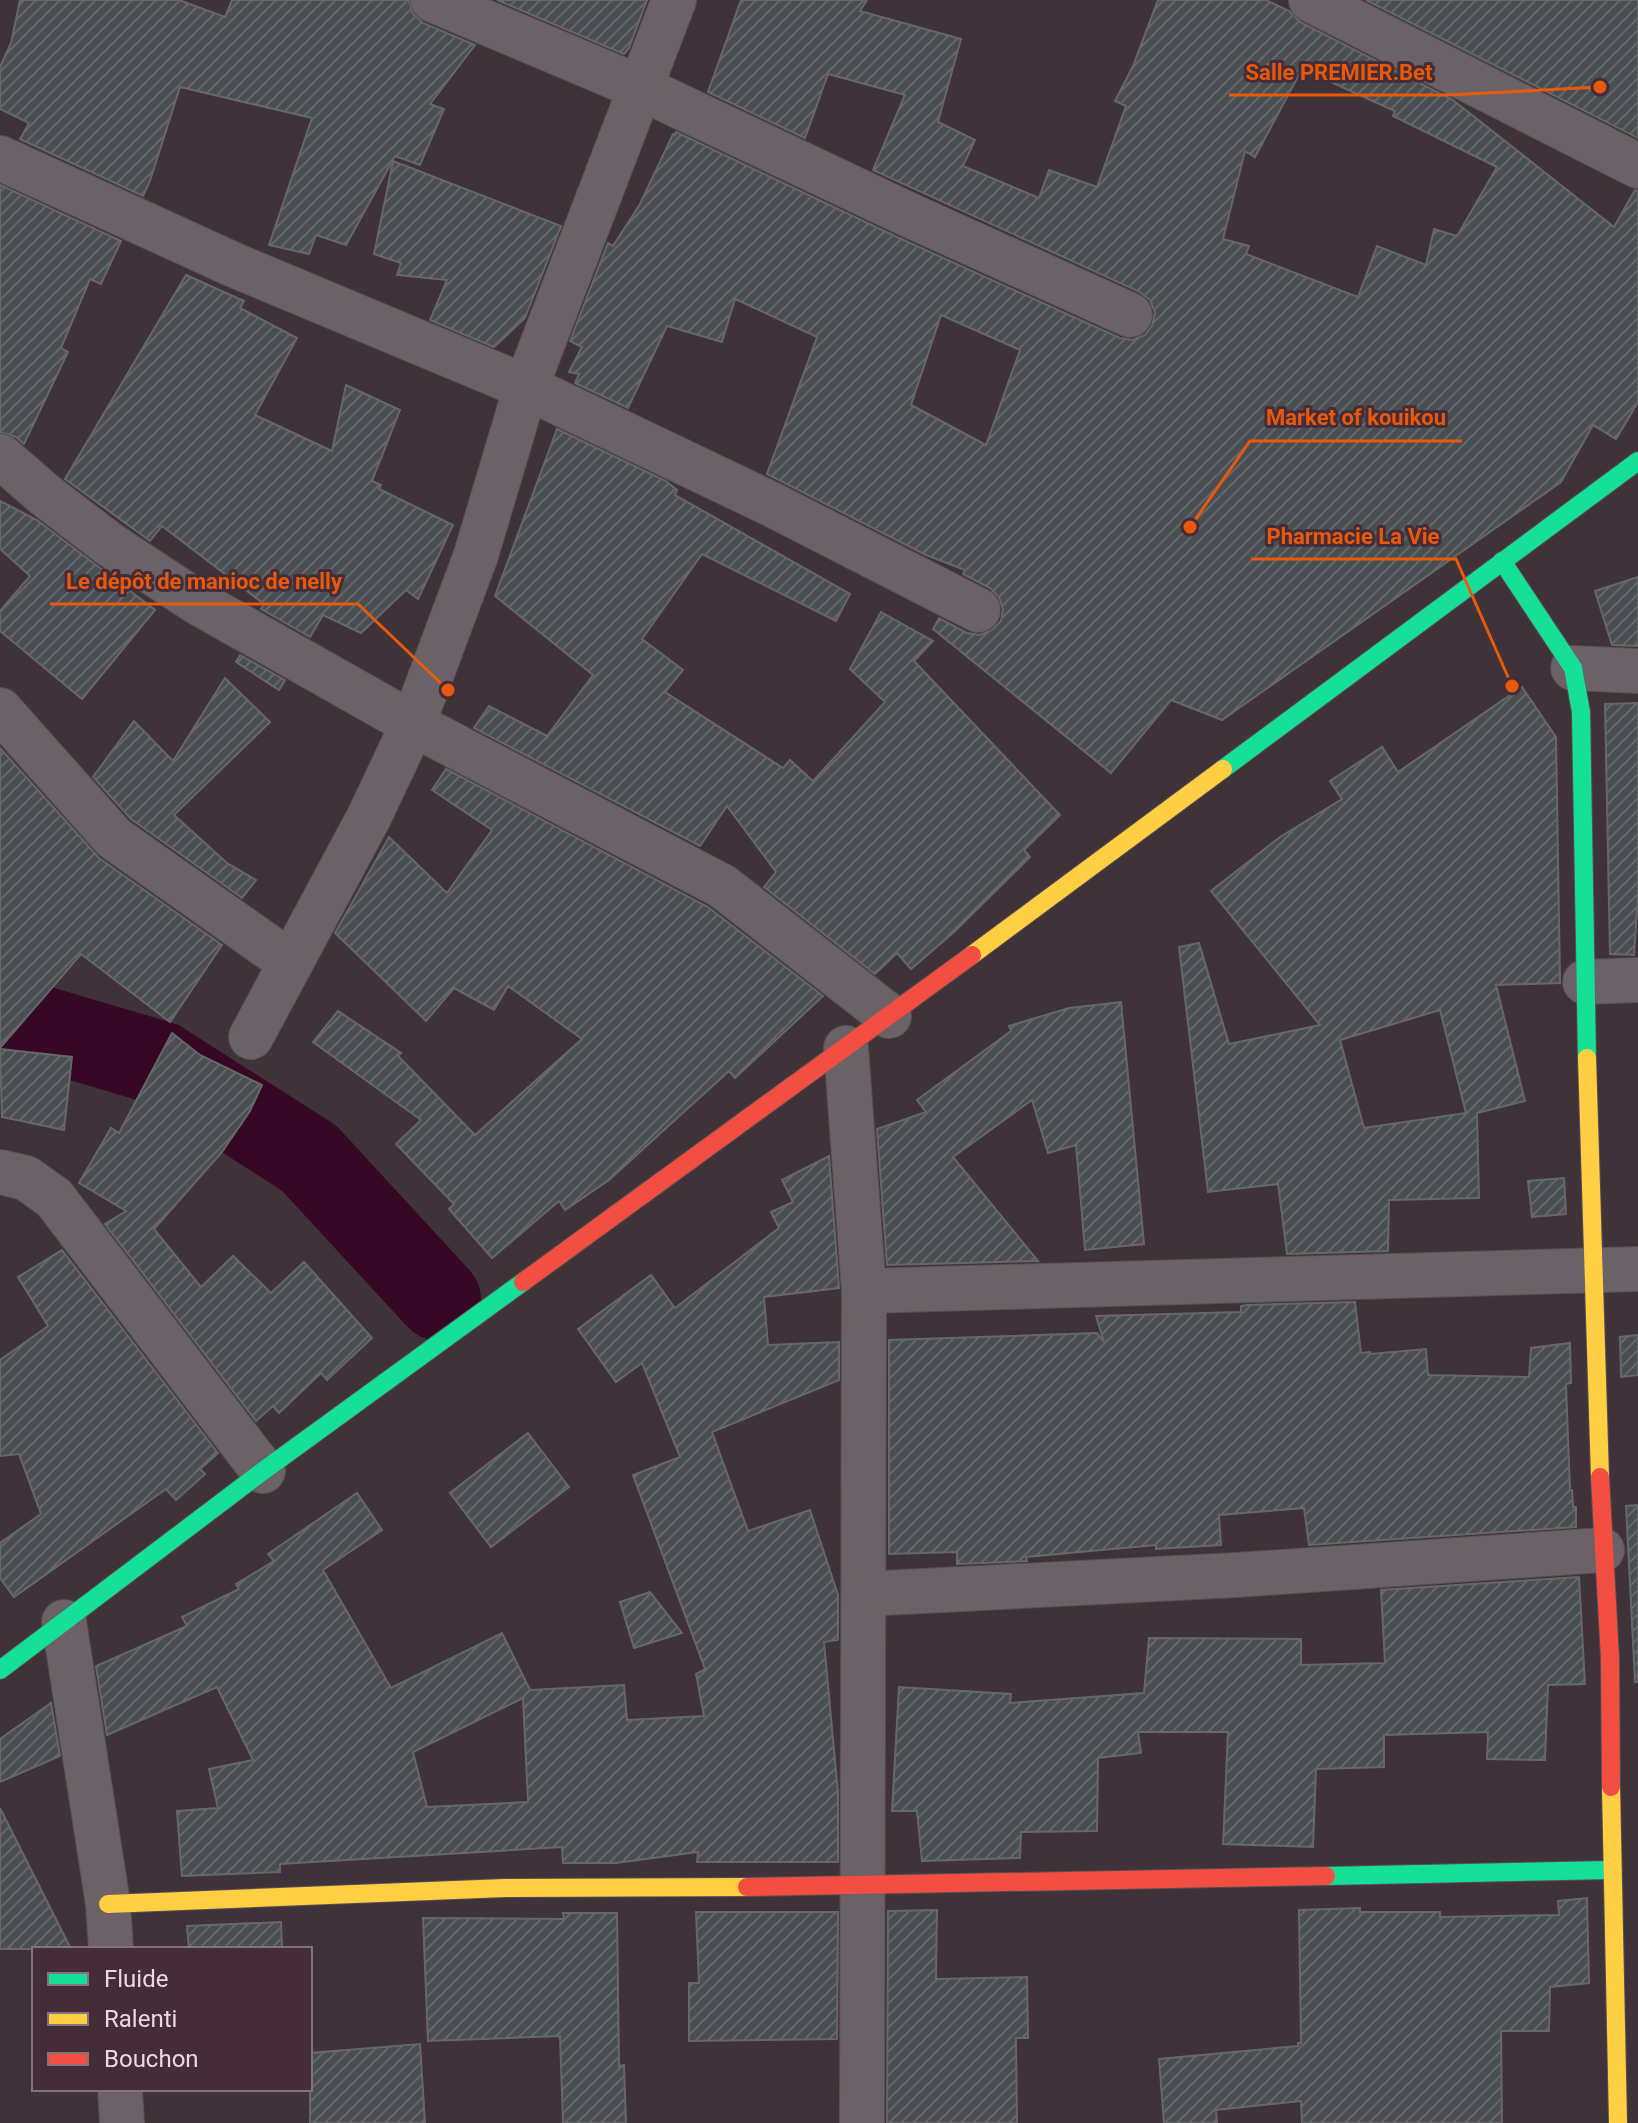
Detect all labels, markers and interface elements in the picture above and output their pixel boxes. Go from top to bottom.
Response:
callout: Salle PREMIER.Bet [1229,49,1448,95]
text: Salle PREMIER.Bet [1246,60,1433,85]
callout: Market of kouikou [1250,395,1462,441]
text: Market of kouikou [1266,405,1446,430]
callout: Pharmacie La Vie [1251,513,1456,559]
text: Pharmacie La Vie [1266,524,1440,549]
callout: Le dépôt de manioc de nelly [50,558,358,604]
text: Le dépôt de manioc de nelly [66,569,343,594]
legend [32,1947,312,2091]
text: Fluide [104,1965,168,1993]
text: Ralenti [104,2005,177,2033]
text: Bouchon [104,2045,199,2073]

